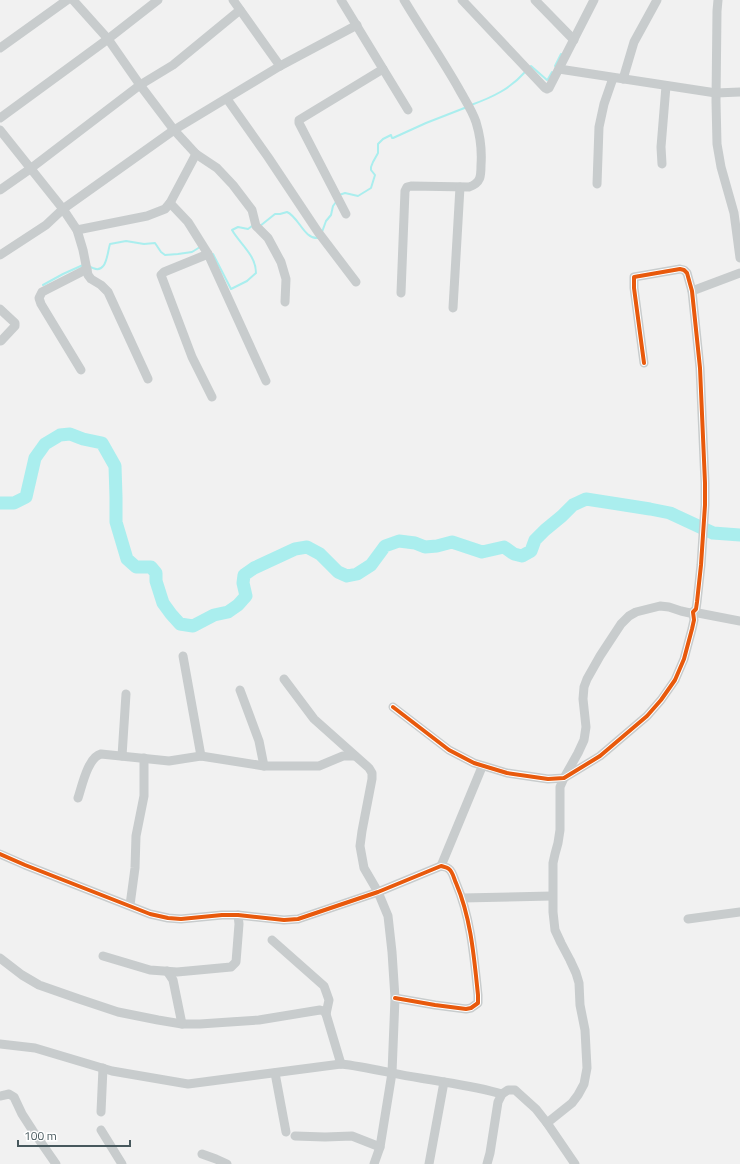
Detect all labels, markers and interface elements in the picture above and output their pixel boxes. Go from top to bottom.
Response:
scale bar [18,1122,130,1148]
text: 100 m [24,1126,57,1145]

